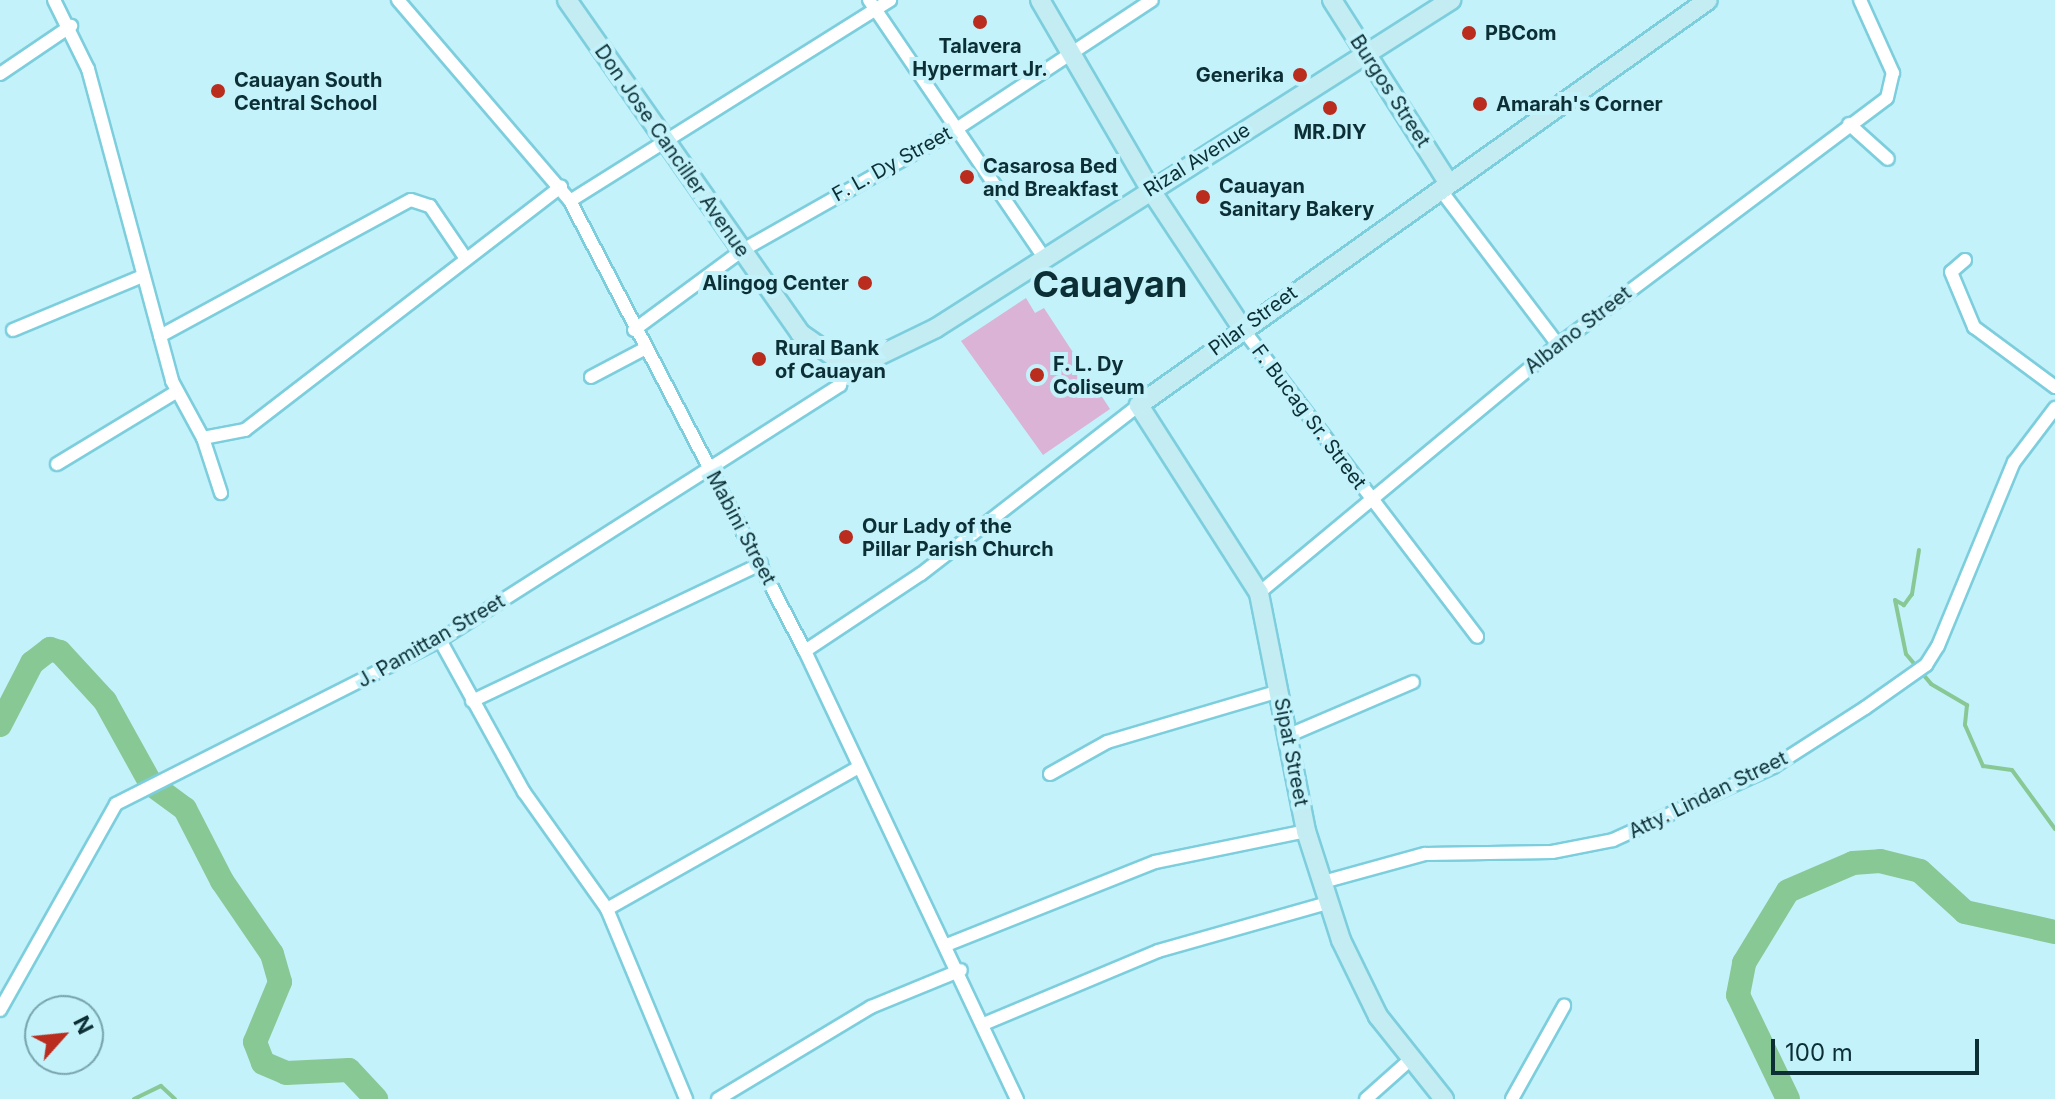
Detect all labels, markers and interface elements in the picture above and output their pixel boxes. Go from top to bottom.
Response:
marker: Talavera Hypermart Jr. [971,13,989,31]
place label: PBCom [1485,21,1557,45]
marker: PBCom [1460,24,1478,42]
street label: Burgos Street [1345,30,1435,152]
place label: Talavera Hypermart Jr. [912,34,1048,81]
street label: Don Jose Canciller Avenue [589,40,755,262]
place label: Generika [1196,63,1284,87]
marker: Generika [1291,66,1309,84]
place label: Cauayan South Central School [234,68,382,115]
marker: Cauayan South Central School [209,82,227,100]
place label: Amarah's Corner [1496,92,1663,116]
marker: Amarah's Corner [1471,95,1489,113]
marker: MR.DIY [1321,99,1339,117]
street label: Rizal Avenue [1139,118,1255,202]
place label: MR.DIY [1293,120,1367,144]
street label: F. L. Dy Street [828,121,956,207]
place label: Casarosa Bed and Breakfast [983,154,1118,201]
marker: Casarosa Bed and Breakfast [958,168,976,186]
place label: Cauayan Sanitary Bakery [1219,174,1374,221]
marker: Cauayan Sanitary Bakery [1194,188,1212,206]
district label: Cauayan [1033,263,1187,307]
place label: Alingog Center [702,271,849,295]
marker: Alingog Center [856,274,874,292]
street label: Pilar Street [1204,281,1302,361]
street label: Albano Street [1520,281,1636,379]
place label: Rural Bank of Cauayan [775,336,886,383]
street label: F. Bucag Sr. Street [1247,340,1371,494]
marker: Rural Bank of Cauayan [750,350,768,368]
place label: F. L. Dy Coliseum [1053,352,1145,399]
marker: F. L. Dy Coliseum [1028,366,1046,384]
street label: Mabini Street [701,467,781,589]
place label: Our Lady of the Pillar Parish Church [862,514,1054,561]
marker: Our Lady of the Pillar Parish Church [837,528,855,546]
street label: J. Pamittan Street [353,589,509,693]
street label: Sipat Street [1269,696,1313,808]
street label: Atty. Lindan Street [1625,746,1791,844]
north arrow [24,995,104,1075]
text: N [68,1012,99,1038]
scale bar [1775,1023,1983,1073]
text: 100 m [1785,1038,1853,1067]

